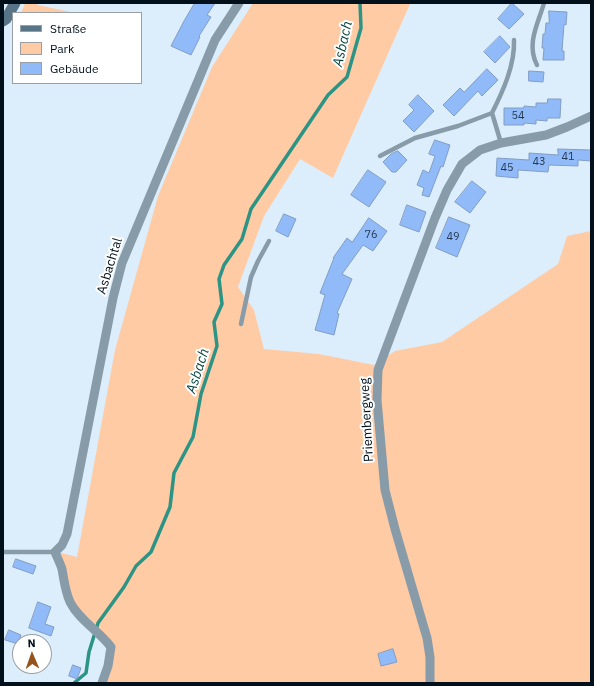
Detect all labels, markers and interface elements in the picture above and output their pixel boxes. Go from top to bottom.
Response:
legend [12,12,142,84]
water label: Asbach [330,20,356,68]
text: Straße [50,21,86,36]
text: Park [50,41,74,56]
text: Gebäude [50,61,99,76]
house number: 54 [511,109,525,123]
house number: 41 [561,150,575,164]
house number: 43 [532,155,546,169]
house number: 45 [500,161,514,175]
house number: 76 [364,228,378,242]
house number: 49 [446,230,460,244]
street label: Asbachtal [94,236,126,296]
water label: Asbach [183,346,213,396]
street label: Priembergweg [357,378,377,462]
north arrow [12,634,52,674]
text: N [27,636,36,650]

